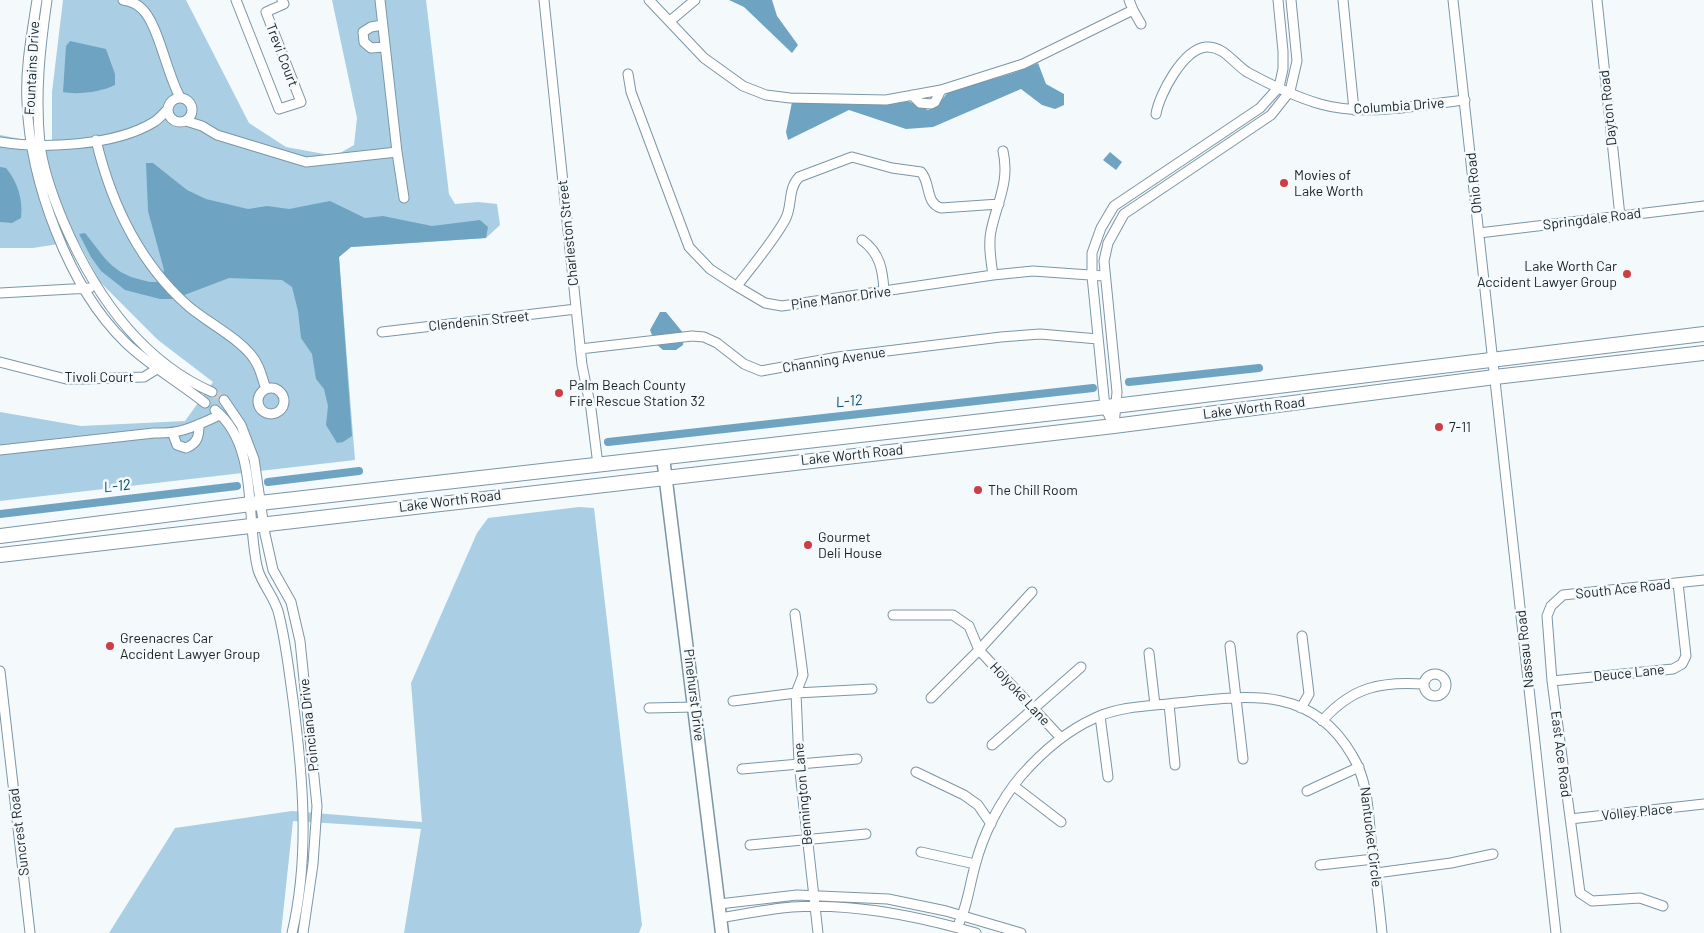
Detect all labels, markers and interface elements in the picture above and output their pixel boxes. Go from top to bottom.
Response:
street label: Fountains Drive [21,21,43,115]
street label: Trevi Court [262,21,302,89]
street label: Dayton Road [1596,69,1620,147]
street label: Columbia Drive [1353,94,1445,118]
street label: Ohio Road [1462,152,1486,214]
place label: Movies of Lake Worth [1294,167,1363,200]
marker: Movies of Lake Worth [1278,177,1290,189]
street label: Charleston Street [554,179,582,287]
street label: Springdale Road [1542,205,1642,233]
place label: Lake Worth Car Accident Lawyer Group [1477,258,1617,290]
marker: Lake Worth Car Accident Lawyer Group [1621,268,1633,280]
street label: Pine Manor Drive [790,283,892,313]
street label: Clendenin Street [428,307,530,335]
street label: Channing Avenue [781,344,887,376]
street label: Tivoli Court [65,369,133,385]
place label: Palm Beach County Fire Rescue Station 32 [569,377,705,410]
marker: Palm Beach County Fire Rescue Station 32 [553,387,565,399]
water label: L-12 [835,391,863,411]
street label: Lake Worth Road [1202,393,1306,423]
place label: 7-11 [1449,419,1471,435]
marker: 7-11 [1433,421,1445,433]
street label: Lake Worth Road [800,441,904,469]
water label: L-12 [103,475,131,497]
place label: The Chill Room [988,482,1078,498]
marker: The Chill Room [972,484,984,496]
street label: Lake Worth Road [398,486,502,516]
place label: Gourmet Deli House [818,529,882,562]
marker: Gourmet Deli House [802,539,814,551]
street label: South Ace Road [1575,576,1671,602]
street label: Nassau Road [1513,609,1537,689]
place label: Greenacres Car Accident Lawyer Group [120,630,260,662]
marker: Greenacres Car Accident Lawyer Group [104,640,116,652]
street label: Pinehurst Drive [680,648,708,742]
street label: Holyoke Lane [986,659,1054,729]
street label: Deuce Lane [1593,661,1665,685]
street label: Poinciana Drive [296,678,322,772]
street label: East Ace Road [1547,710,1575,798]
street label: Bennington Lane [790,742,816,846]
street label: Nantucket Circle [1357,786,1385,888]
street label: Suncrest Road [5,787,33,877]
street label: Volley Place [1601,800,1673,824]

